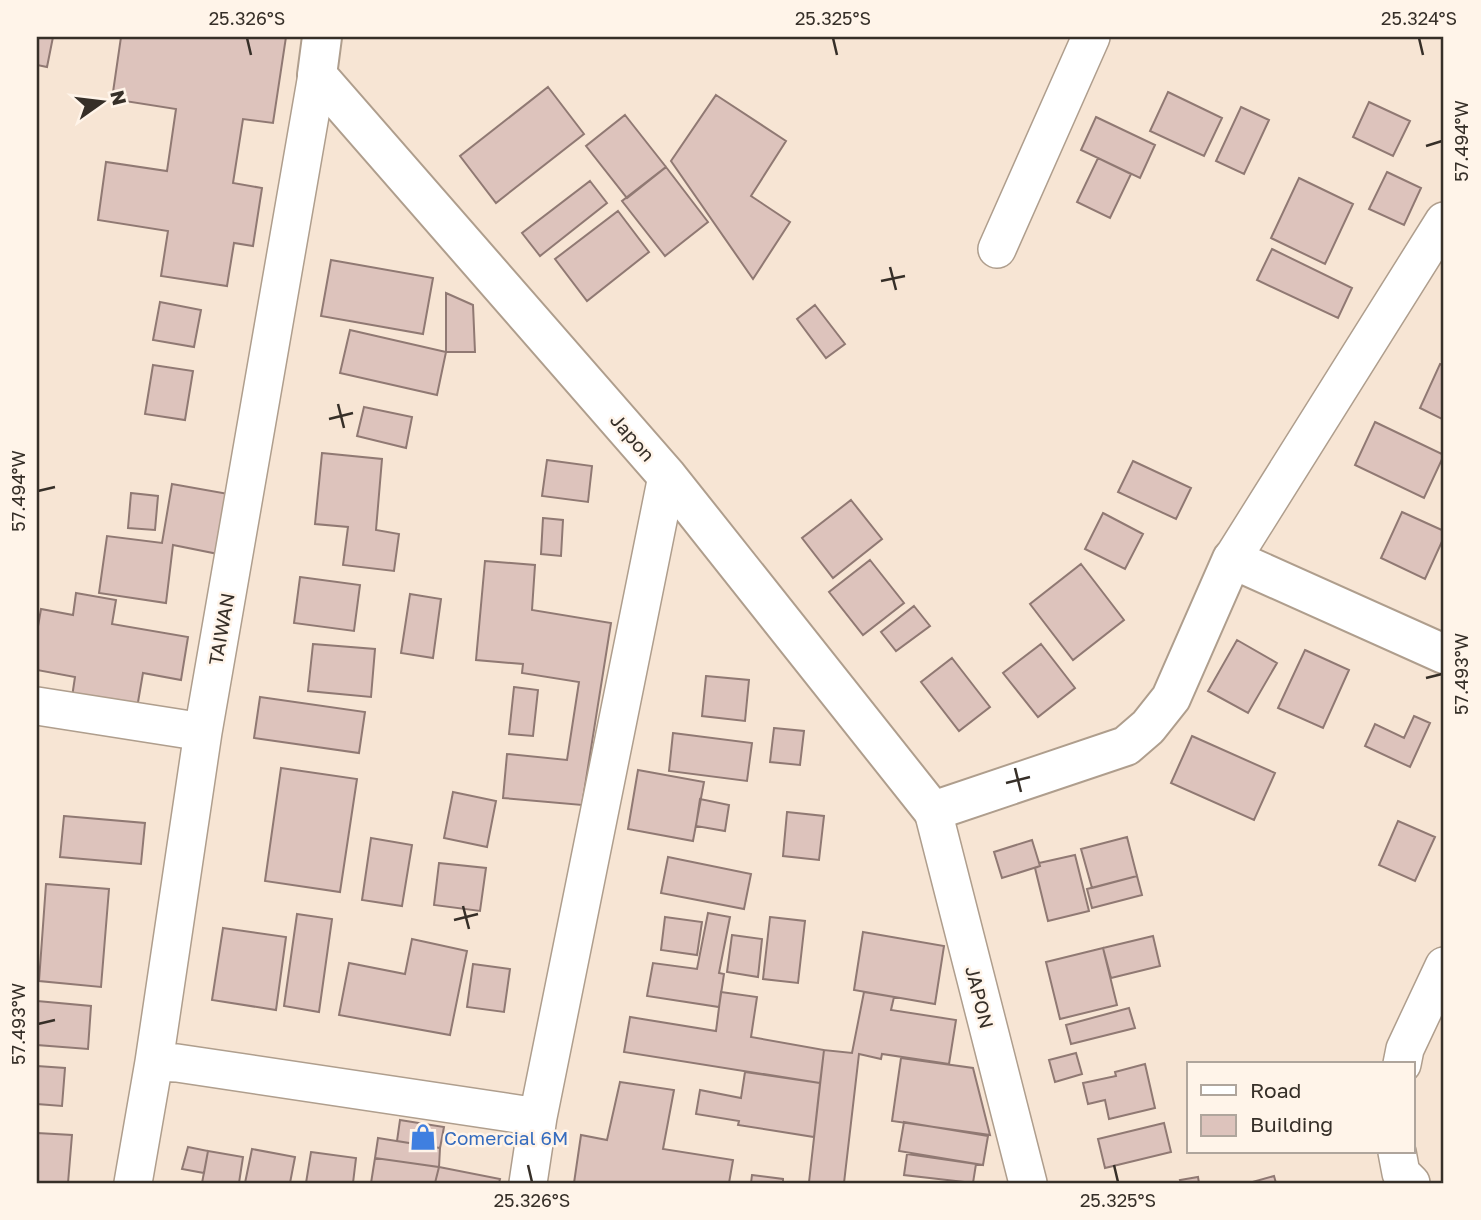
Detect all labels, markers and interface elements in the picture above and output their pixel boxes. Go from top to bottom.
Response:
text: 25.326°S [209,7,285,29]
text: 25.325°S [795,7,871,29]
text: 25.324°S [1381,7,1457,29]
north arrow [66,66,136,136]
text: N [106,88,132,108]
text: 57.494°W [1450,100,1472,182]
street label: Japon [606,408,660,466]
text: 57.494°W [7,450,29,532]
street label: TAIWAN [203,591,239,667]
text: 57.493°W [1450,633,1472,715]
street label: JAPON [961,963,999,1031]
text: 57.493°W [7,983,29,1065]
legend [1187,1062,1414,1154]
text: Road [1250,1077,1301,1103]
text: Building [1250,1111,1333,1137]
shop icon: Comercial 6M [408,1122,438,1152]
place label: Comercial 6M [444,1126,568,1149]
text: 25.326°S [494,1189,570,1211]
text: 25.325°S [1080,1189,1156,1211]

